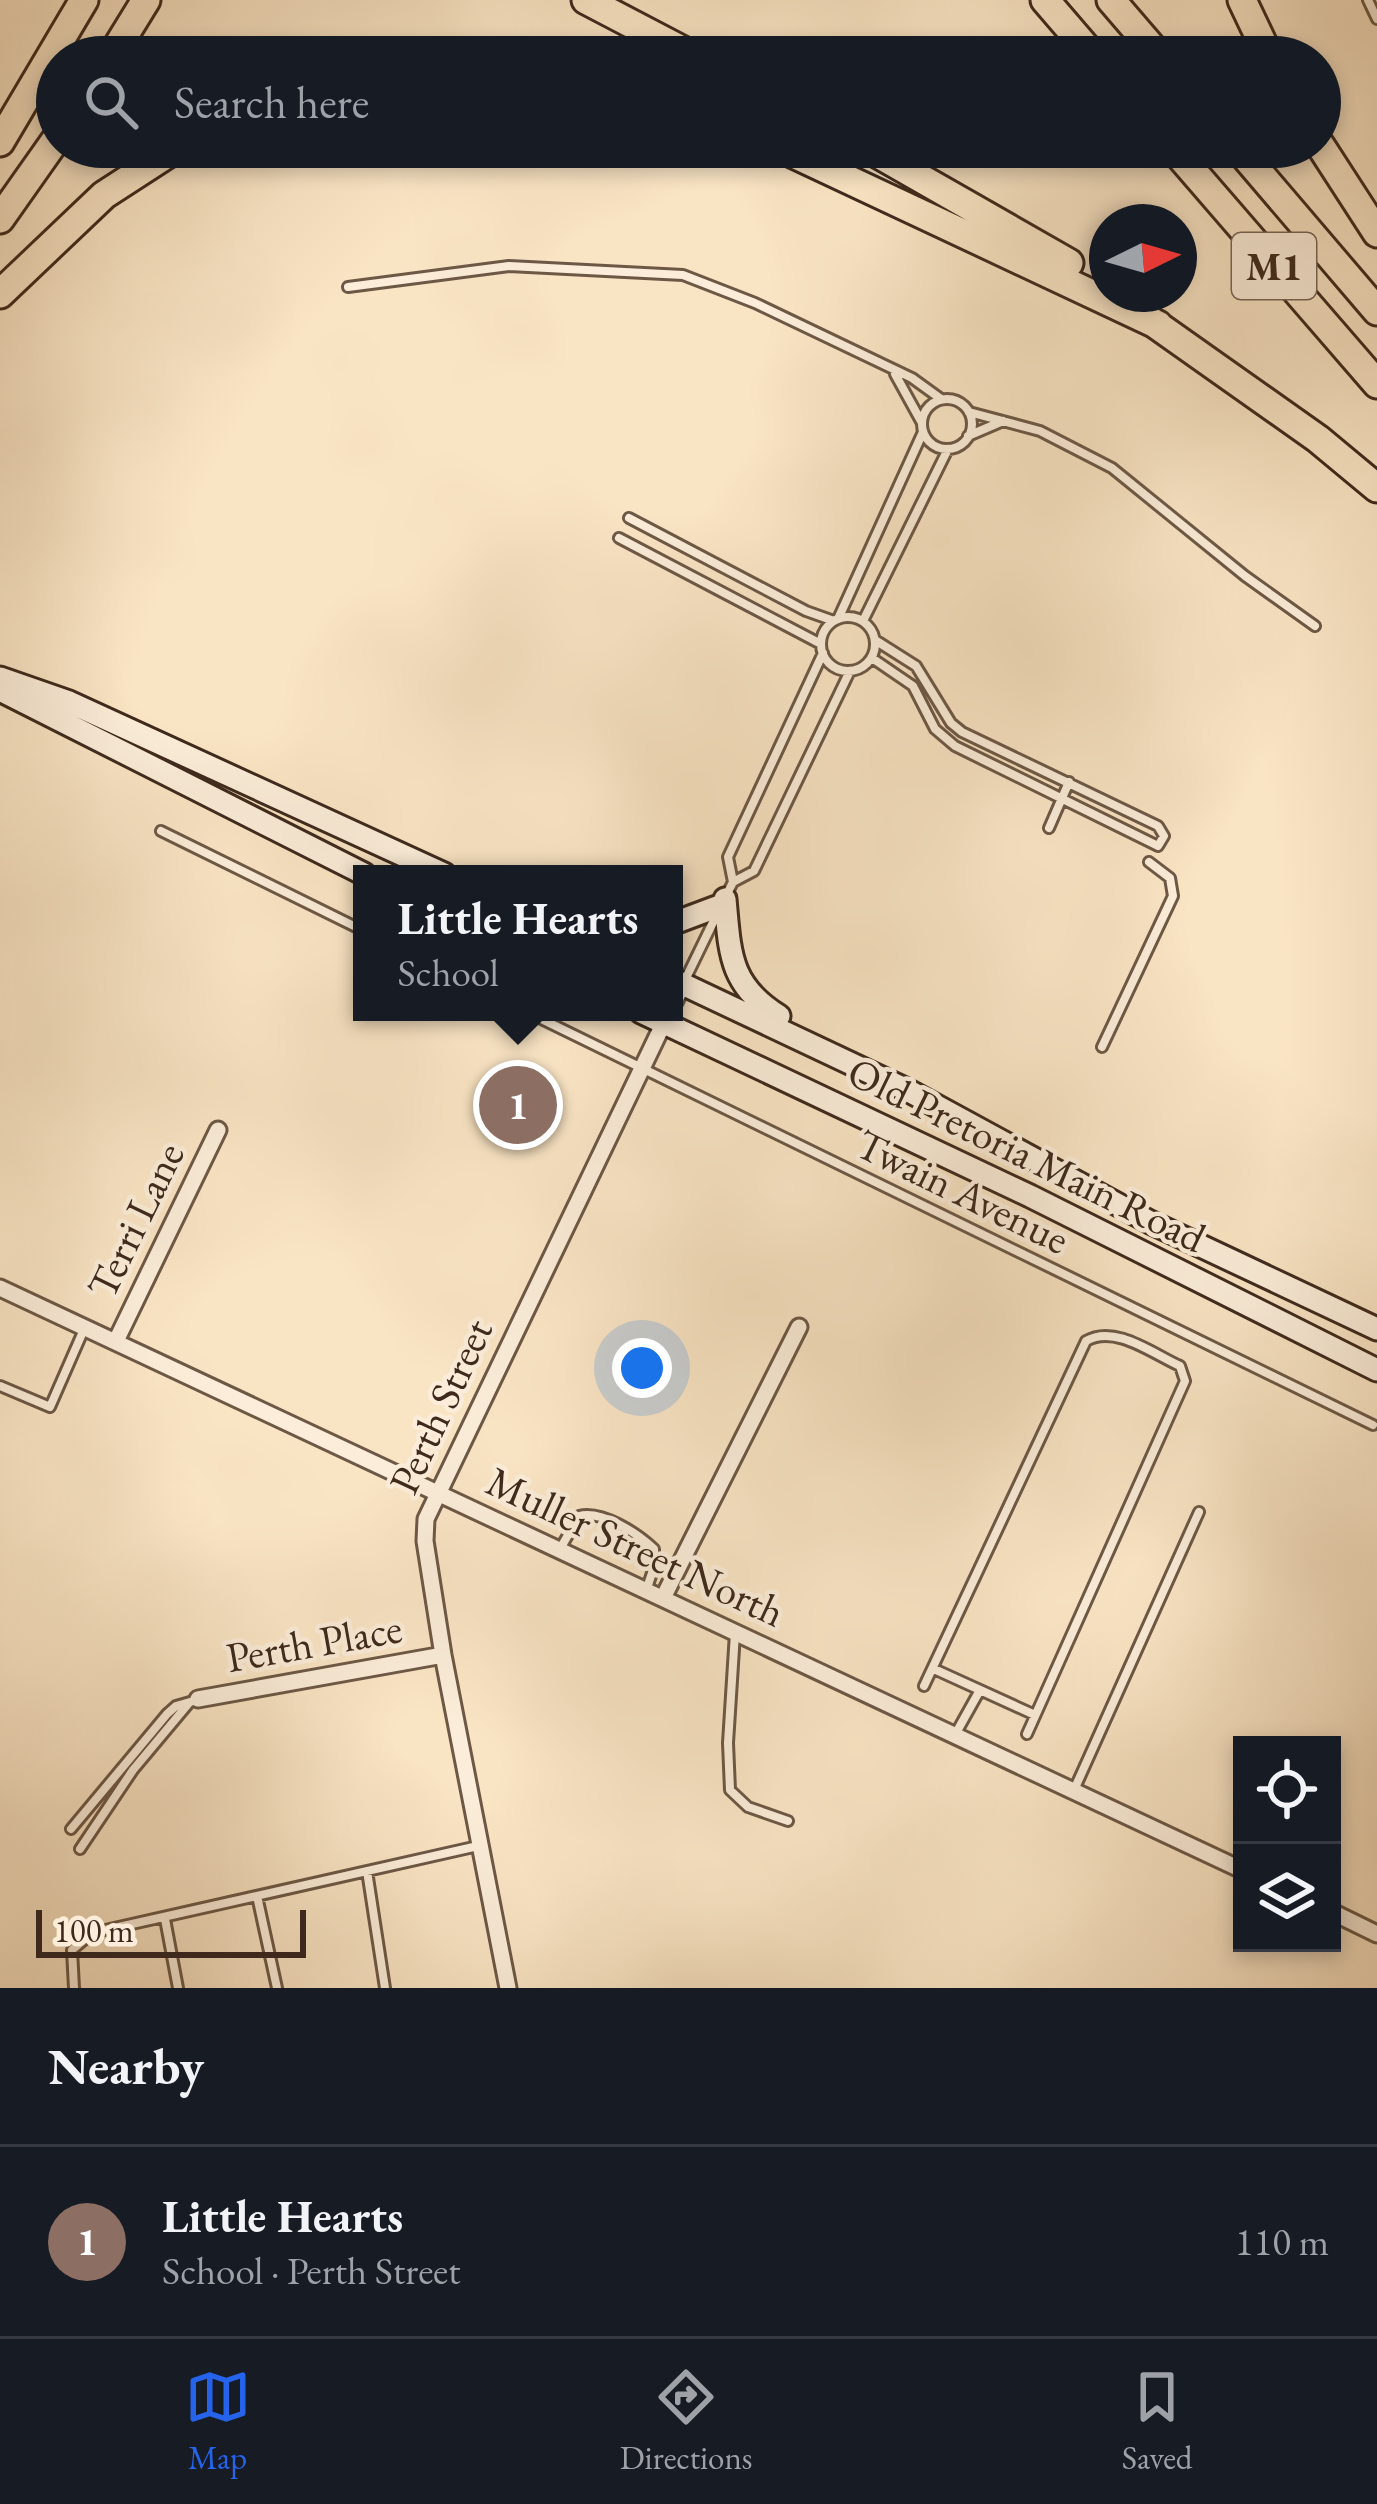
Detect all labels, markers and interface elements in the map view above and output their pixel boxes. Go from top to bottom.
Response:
search box [36,36,1341,168]
icon: search [78,69,144,135]
text: Search here [174,73,369,131]
north arrow [1089,204,1197,312]
road number: M1 [1232,233,1316,299]
popup [353,865,683,1021]
text: Little Hearts [397,889,639,947]
text: School [397,947,499,998]
street label: Old Pretoria Main Road [839,1044,1215,1265]
pin: 1 [479,1060,557,1150]
street label: Twain Avenue [847,1116,1078,1267]
street label: Terri Lane [74,1133,197,1307]
street label: Perth Street [376,1310,505,1503]
your location [612,1338,672,1398]
street label: Muller Street North [478,1453,794,1640]
street label: Perth Place [222,1600,406,1685]
map controls [1233,1736,1341,1952]
button: locate [1233,1736,1341,1844]
button: layers [1233,1844,1341,1952]
scale bar [36,1904,306,1957]
text: 100 m [54,1909,134,1952]
text: Nearby [48,2033,204,2099]
text: Little Hearts [162,2187,403,2245]
text: 1 [77,2216,97,2267]
text: 110 m [1235,2216,1329,2267]
text: School · Perth Street [162,2245,461,2296]
tab: Map [185,2364,251,2479]
tab: Directions [620,2364,753,2479]
tab: Saved [1122,2364,1192,2479]

